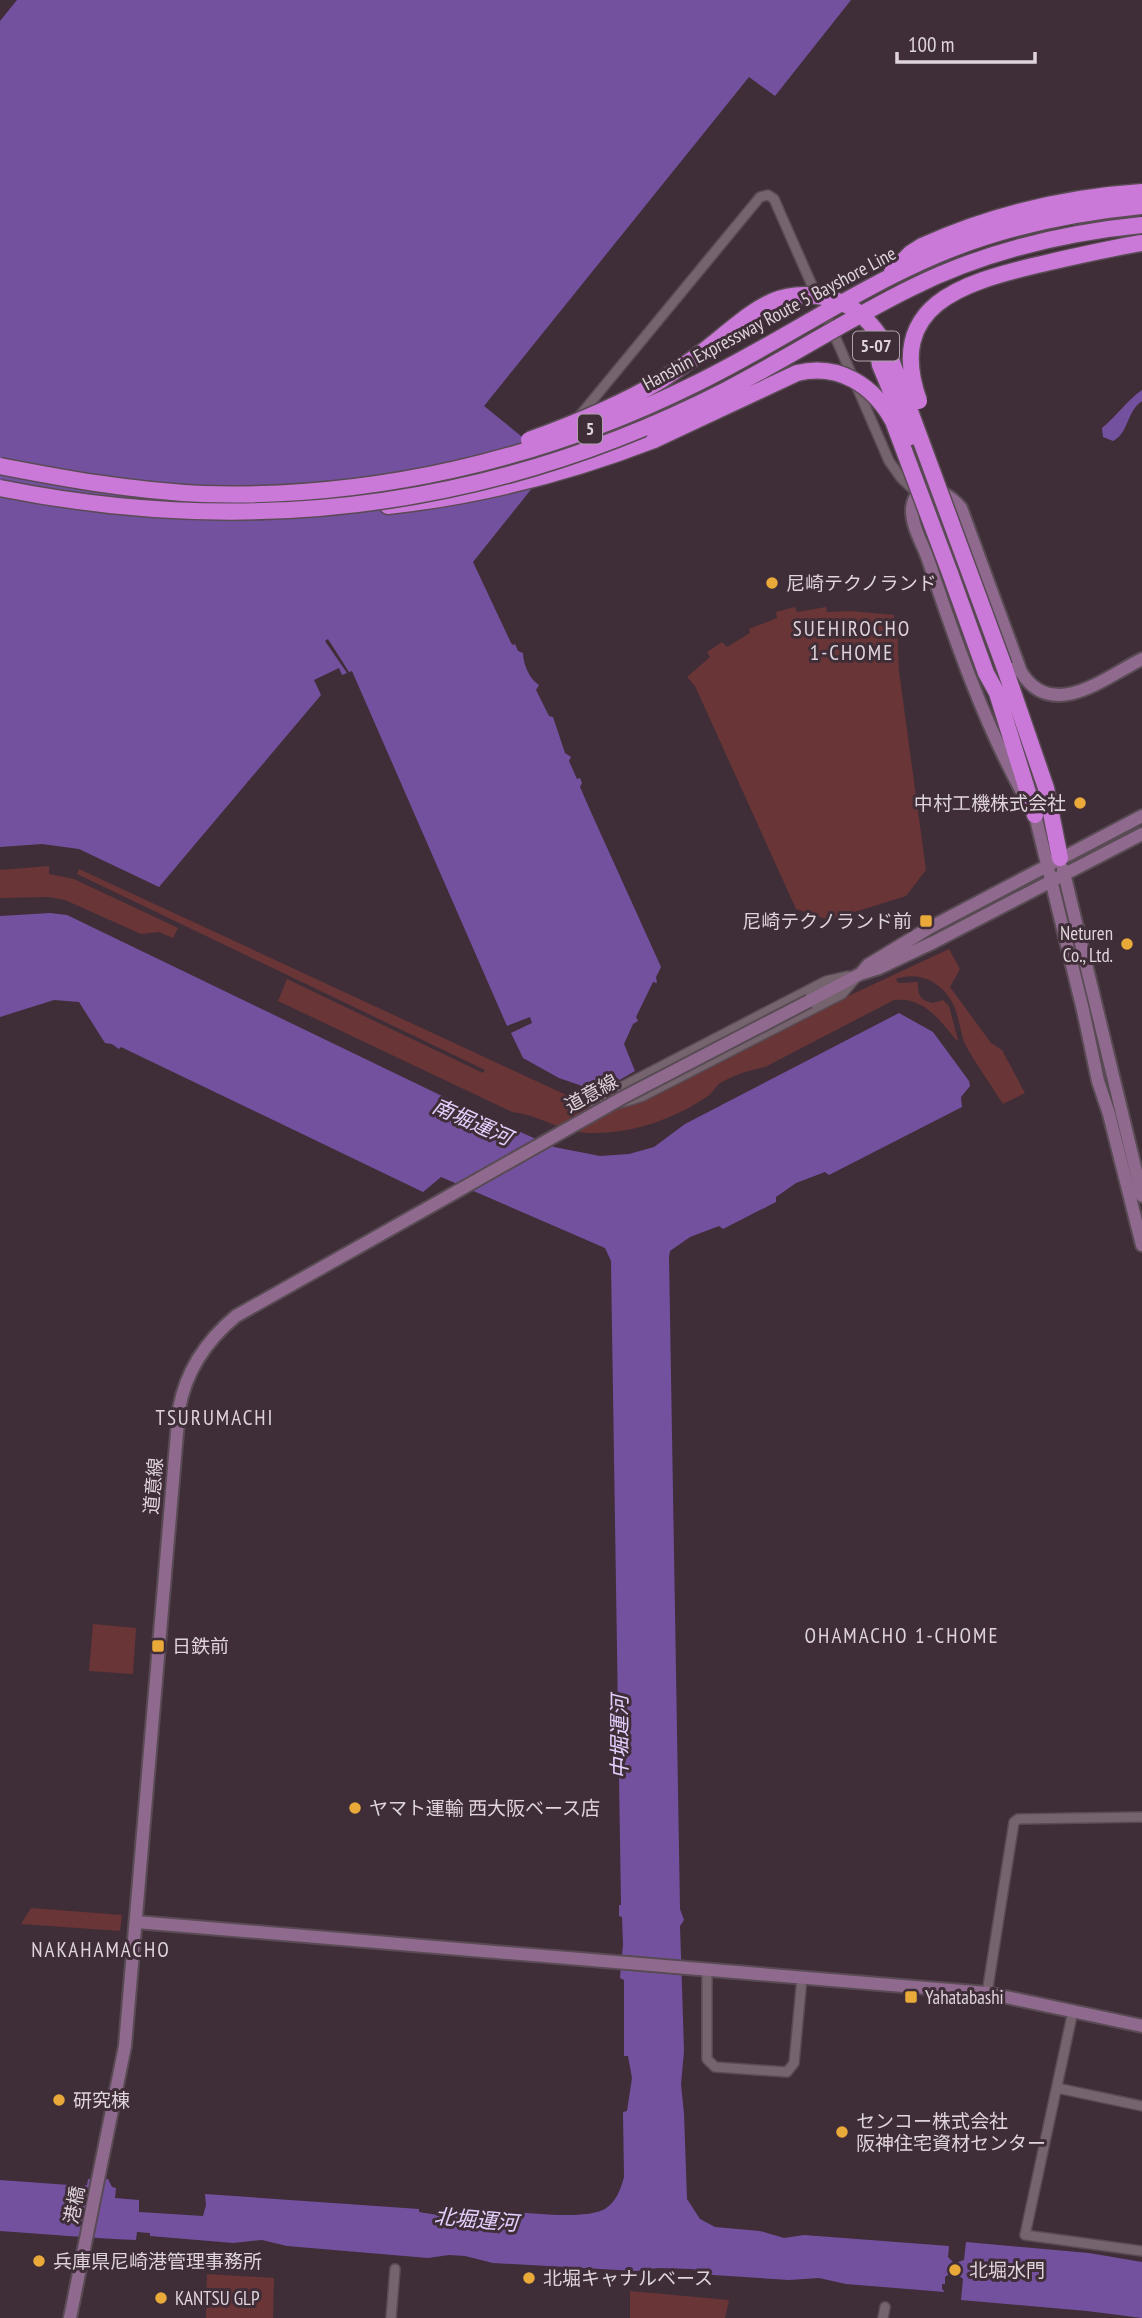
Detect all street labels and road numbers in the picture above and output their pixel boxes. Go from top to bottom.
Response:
street label: Hanshin Expressway Route 5 Bayshore Line [638,241,900,395]
road number: 5-07 [853,332,899,360]
road number: 5 [578,414,602,444]
street label: 道意線 [560,1069,622,1117]
street label: 道意線 [139,1457,167,1515]
street label: 港橋 [59,2184,89,2226]

